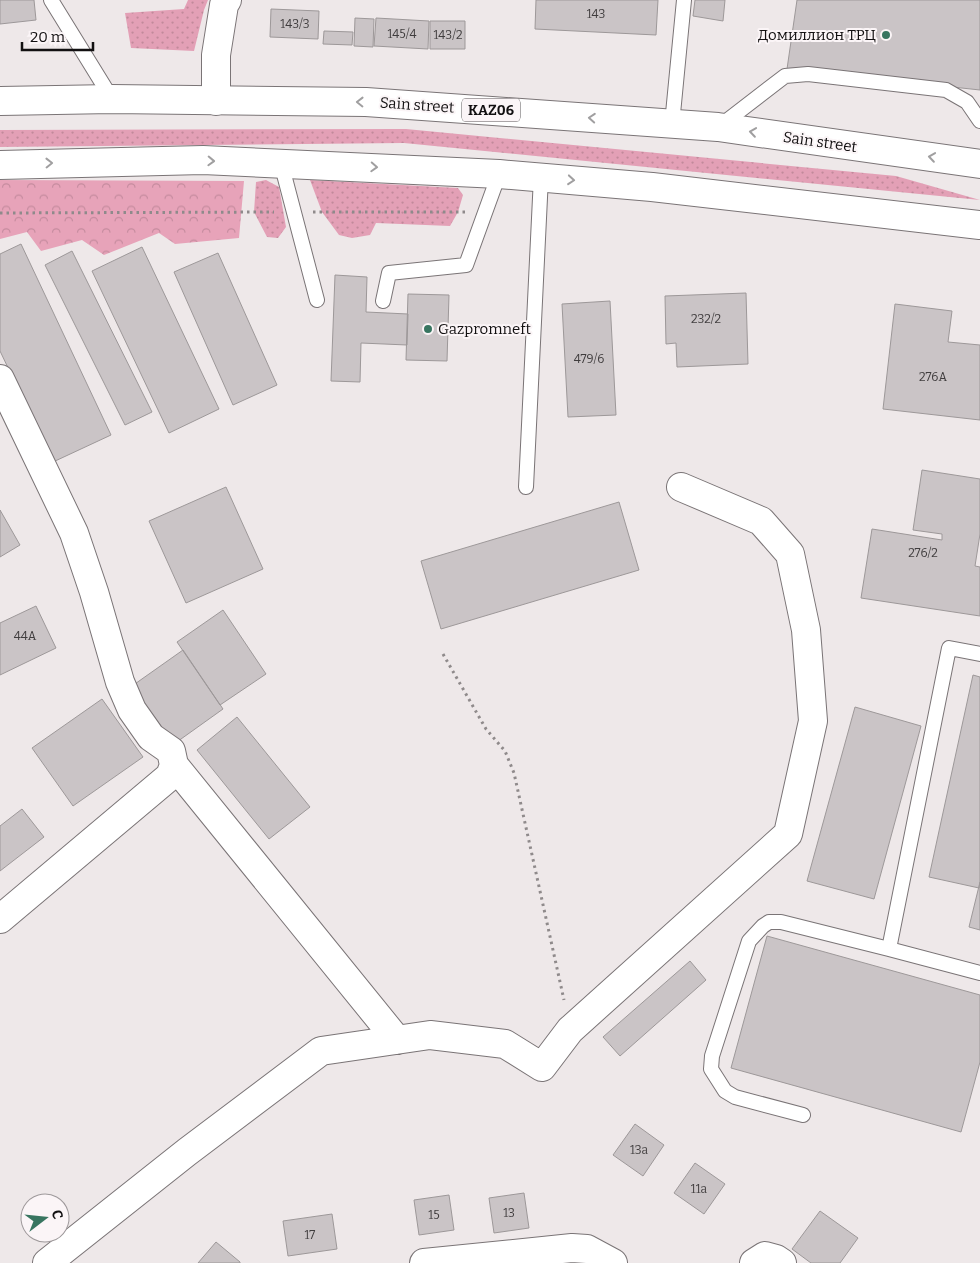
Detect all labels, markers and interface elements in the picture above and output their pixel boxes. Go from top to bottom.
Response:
house number: 143 [587,7,606,21]
house number: 143/3 [280,17,310,31]
scale bar [22,20,94,52]
place label: Домиллион ТРЦ [758,26,876,44]
house number: 145/4 [387,27,417,41]
text: 20 m [30,28,66,46]
house number: 143/2 [433,28,463,42]
marker: Домиллион ТРЦ [880,29,892,41]
street label: Sain street [379,93,455,117]
one-way arrow [355,97,363,107]
road number: KАZ06 [462,98,520,122]
one-way arrow [587,112,595,123]
one-way arrow [749,128,758,138]
street label: Sain street [782,128,859,156]
one-way arrow [927,153,936,163]
one-way arrow [207,155,215,166]
one-way arrow [45,158,53,169]
one-way arrow [370,162,378,173]
one-way arrow [567,174,575,185]
house number: 232/2 [691,312,721,326]
place label: Gazpromneft [438,320,532,338]
marker: Gazpromneft [422,323,434,335]
house number: 479/6 [574,352,604,366]
house number: 276А [919,370,947,384]
house number: 276/2 [908,546,938,560]
house number: 44А [14,629,37,643]
house number: 13а [630,1143,648,1157]
house number: 11а [691,1182,708,1196]
north arrow [20,1193,70,1243]
house number: 13 [503,1206,515,1220]
text: С [48,1208,66,1221]
house number: 15 [428,1208,440,1222]
house number: 17 [305,1228,315,1242]

